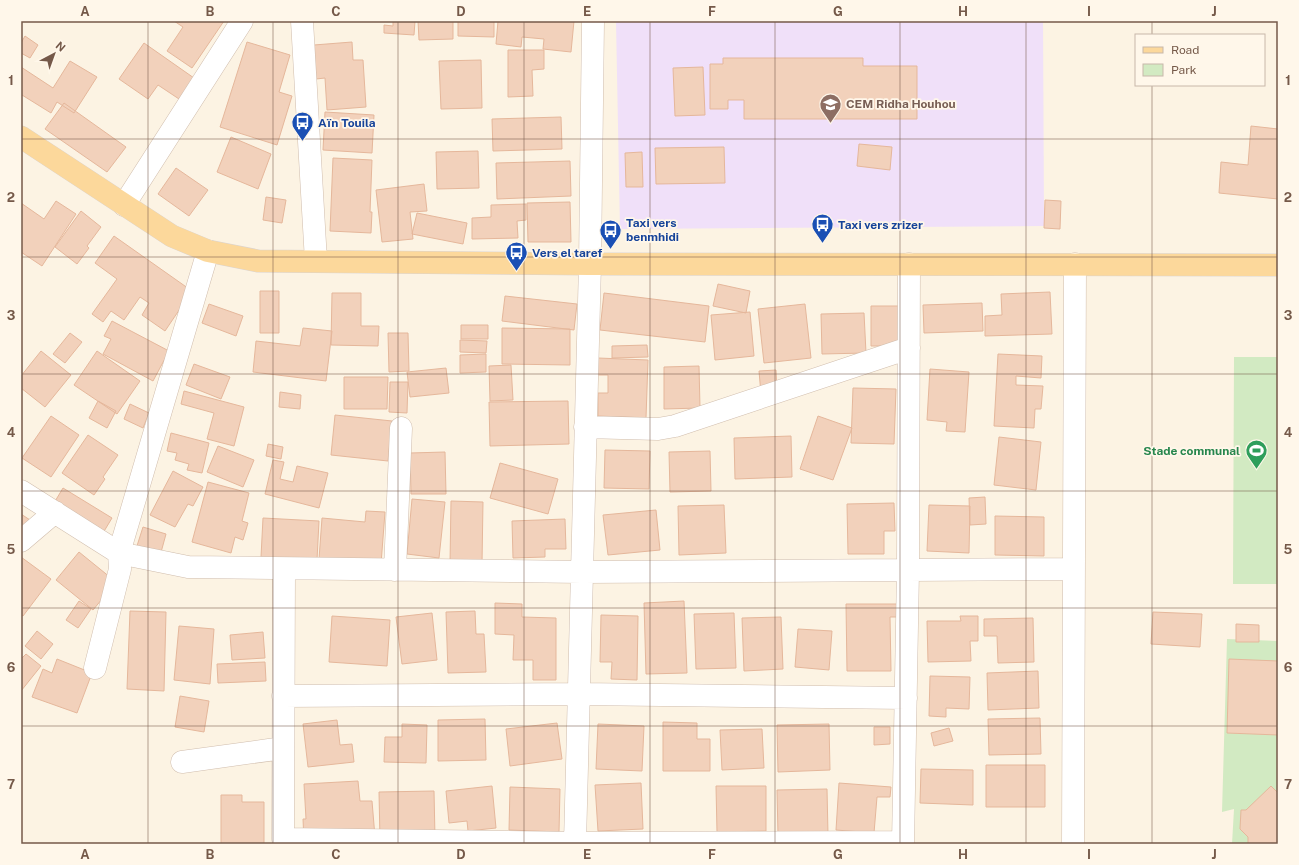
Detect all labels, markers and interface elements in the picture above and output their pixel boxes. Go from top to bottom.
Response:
text: A [80,4,90,19]
text: B [206,4,215,19]
text: C [331,4,341,19]
text: D [456,4,466,19]
text: E [583,4,591,19]
text: F [708,4,716,19]
text: G [833,4,843,19]
text: H [958,4,968,19]
text: I [1087,4,1091,19]
text: J [1211,4,1217,19]
north arrow [34,34,74,74]
legend [1135,34,1265,86]
text: N [53,39,68,54]
text: Road [1171,43,1199,57]
text: Park [1171,63,1197,77]
text: 1 [8,73,14,88]
text: 1 [1285,73,1291,88]
school or university icon: CEM Ridha Houhou [818,91,844,124]
place label: CEM Ridha Houhou [846,97,956,111]
bus stop icon: Aïn Touila [290,110,316,143]
place label: Aïn Touila [318,116,376,130]
text: 2 [7,190,15,205]
text: 2 [1284,190,1292,205]
bus stop icon: Taxi vers zrizer [809,212,835,245]
place label: Taxi vers benmhidi [626,216,679,244]
bus stop icon: Taxi vers benmhidi [597,217,623,250]
place label: Taxi vers zrizer [838,218,923,232]
bus stop icon: Vers el taref [503,240,529,273]
place label: Vers el taref [532,246,603,260]
text: 3 [7,308,16,323]
text: 3 [1284,308,1293,323]
text: 4 [7,425,16,440]
text: 4 [1284,425,1293,440]
sports icon: Stade communal [1243,438,1269,471]
place label: Stade communal [1143,444,1240,458]
text: 5 [7,542,16,557]
text: 5 [1284,542,1293,557]
text: 6 [7,660,16,675]
text: 6 [1284,660,1293,675]
text: 7 [7,777,15,792]
text: 7 [1284,777,1292,792]
text: A [80,847,90,862]
text: B [206,847,215,862]
text: C [331,847,341,862]
text: D [456,847,466,862]
text: E [583,847,591,862]
text: F [708,847,716,862]
text: G [833,847,843,862]
text: H [958,847,968,862]
text: I [1087,847,1091,862]
text: J [1211,847,1217,862]

